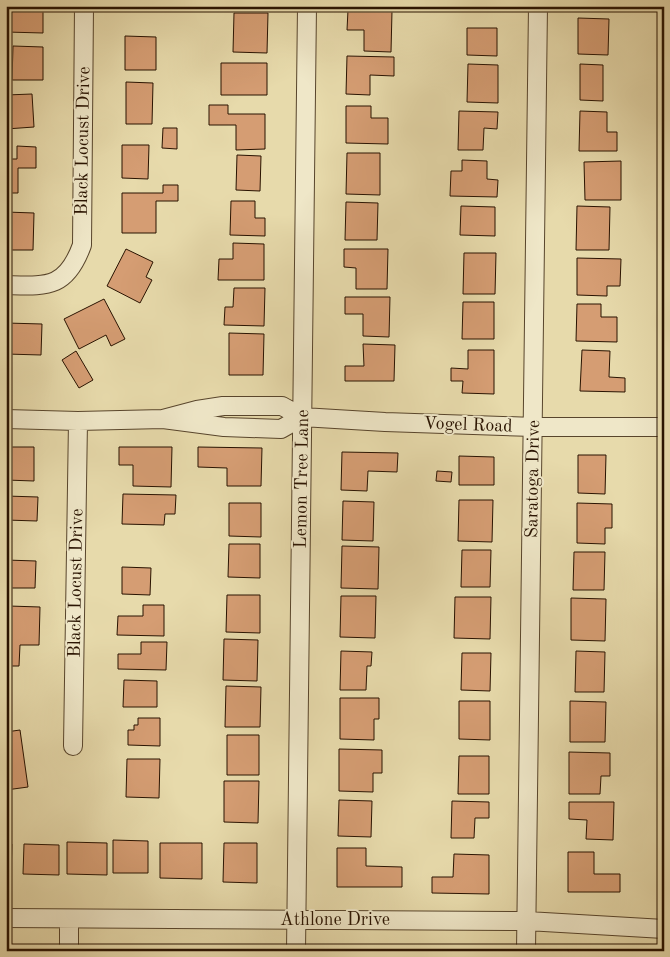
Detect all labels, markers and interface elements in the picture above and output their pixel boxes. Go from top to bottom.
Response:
street label: Black Locust Drive [73,66,93,216]
street label: Lemon Tree Lane [292,409,312,549]
street label: Vogel Road [423,414,513,436]
street label: Saratoga Drive [523,420,543,538]
street label: Black Locust Drive [66,508,86,658]
street label: Athlone Drive [280,911,390,929]

